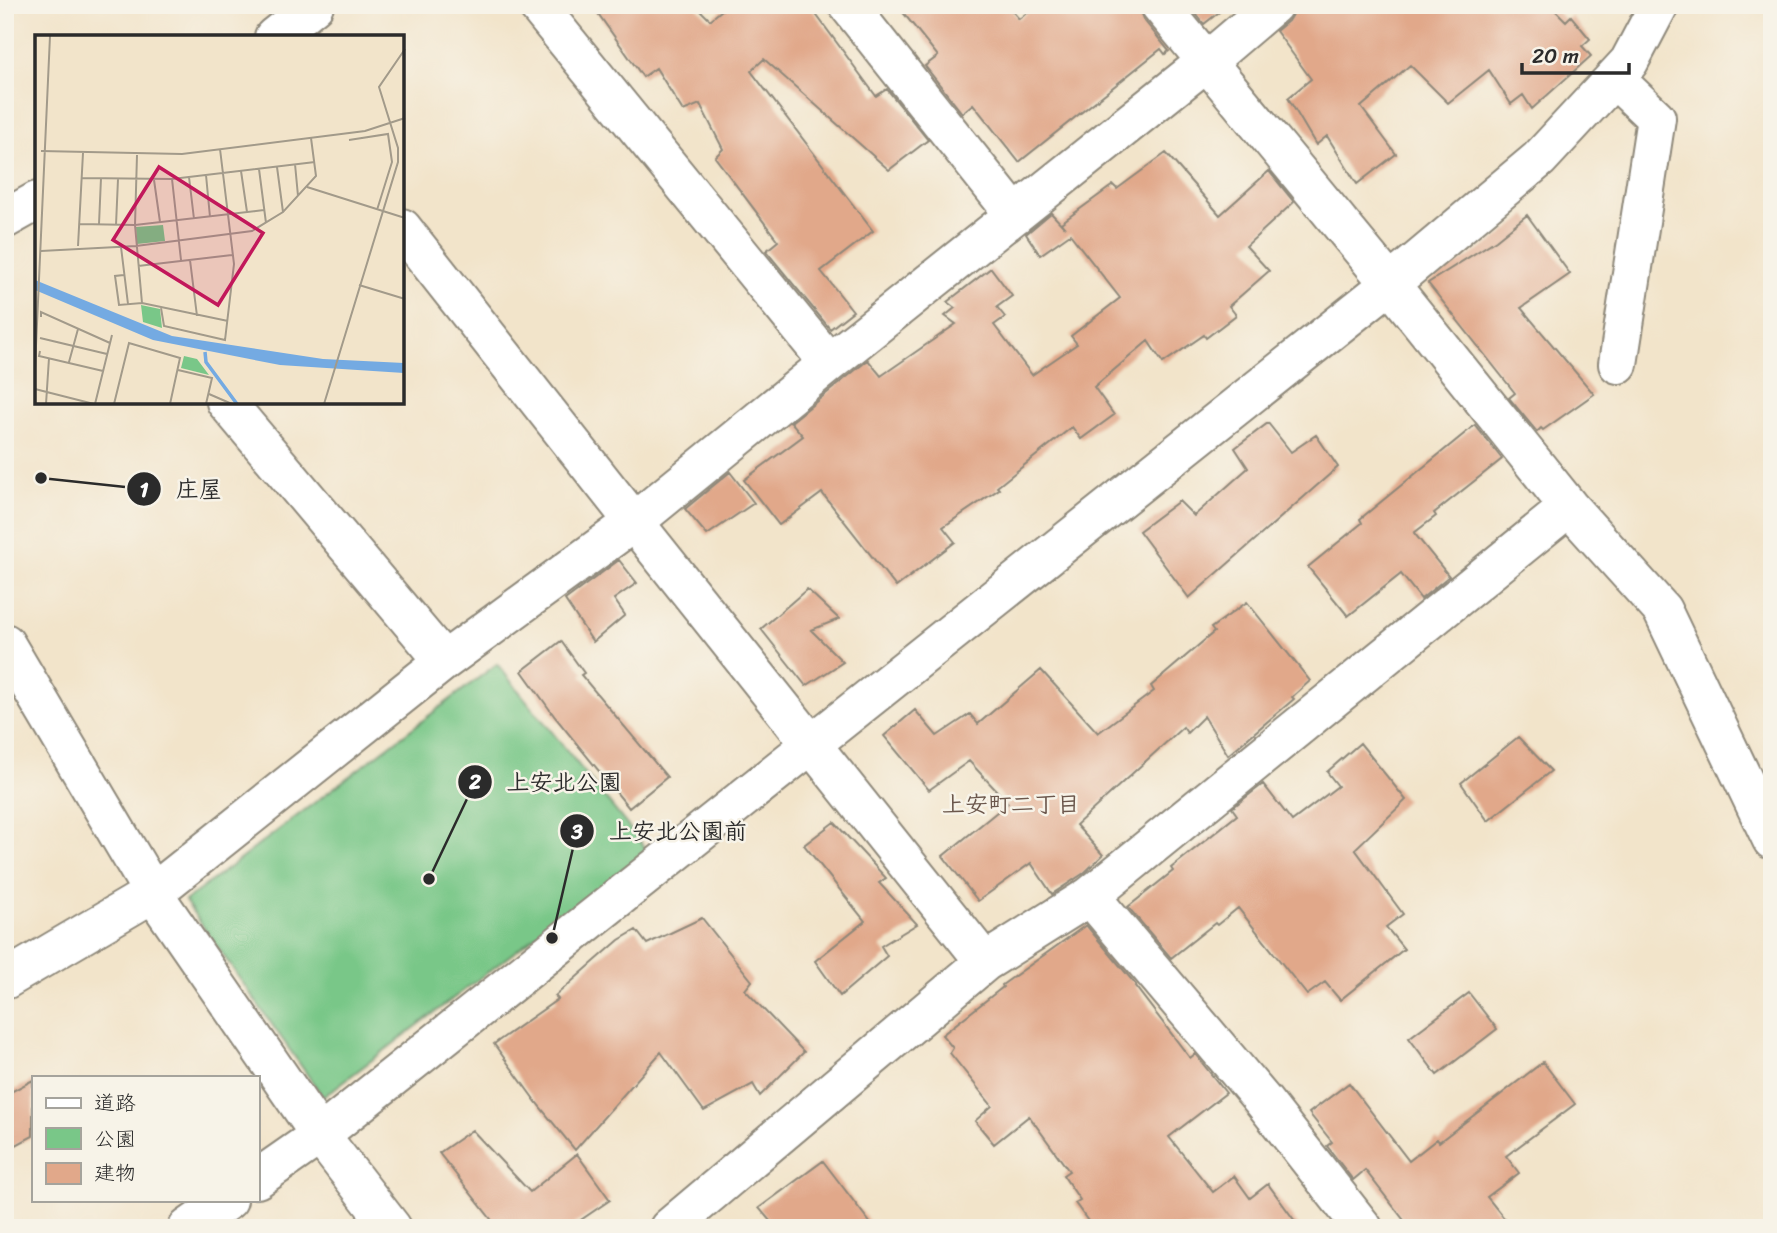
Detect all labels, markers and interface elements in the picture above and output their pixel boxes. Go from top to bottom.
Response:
scale bar [1522,32,1628,76]
inset map [35,35,404,404]
text: 20 m [1532,37,1579,75]
callout: 庄屋 [127,467,236,511]
text: 庄屋 [176,469,222,510]
text: 1 [139,471,149,509]
callout: 上安北公園 [458,760,636,804]
text: 上安北公園 [507,762,622,803]
text: 2 [468,763,481,801]
district label: 上安町二丁目 [942,784,1080,825]
callout: 上安北公園前 [560,809,761,853]
text: 上安北公園前 [609,811,747,852]
text: 3 [570,813,583,851]
legend [32,1076,259,1202]
text: 道路 [94,1084,136,1122]
text: 公園 [94,1120,136,1158]
text: 建物 [94,1154,136,1192]

